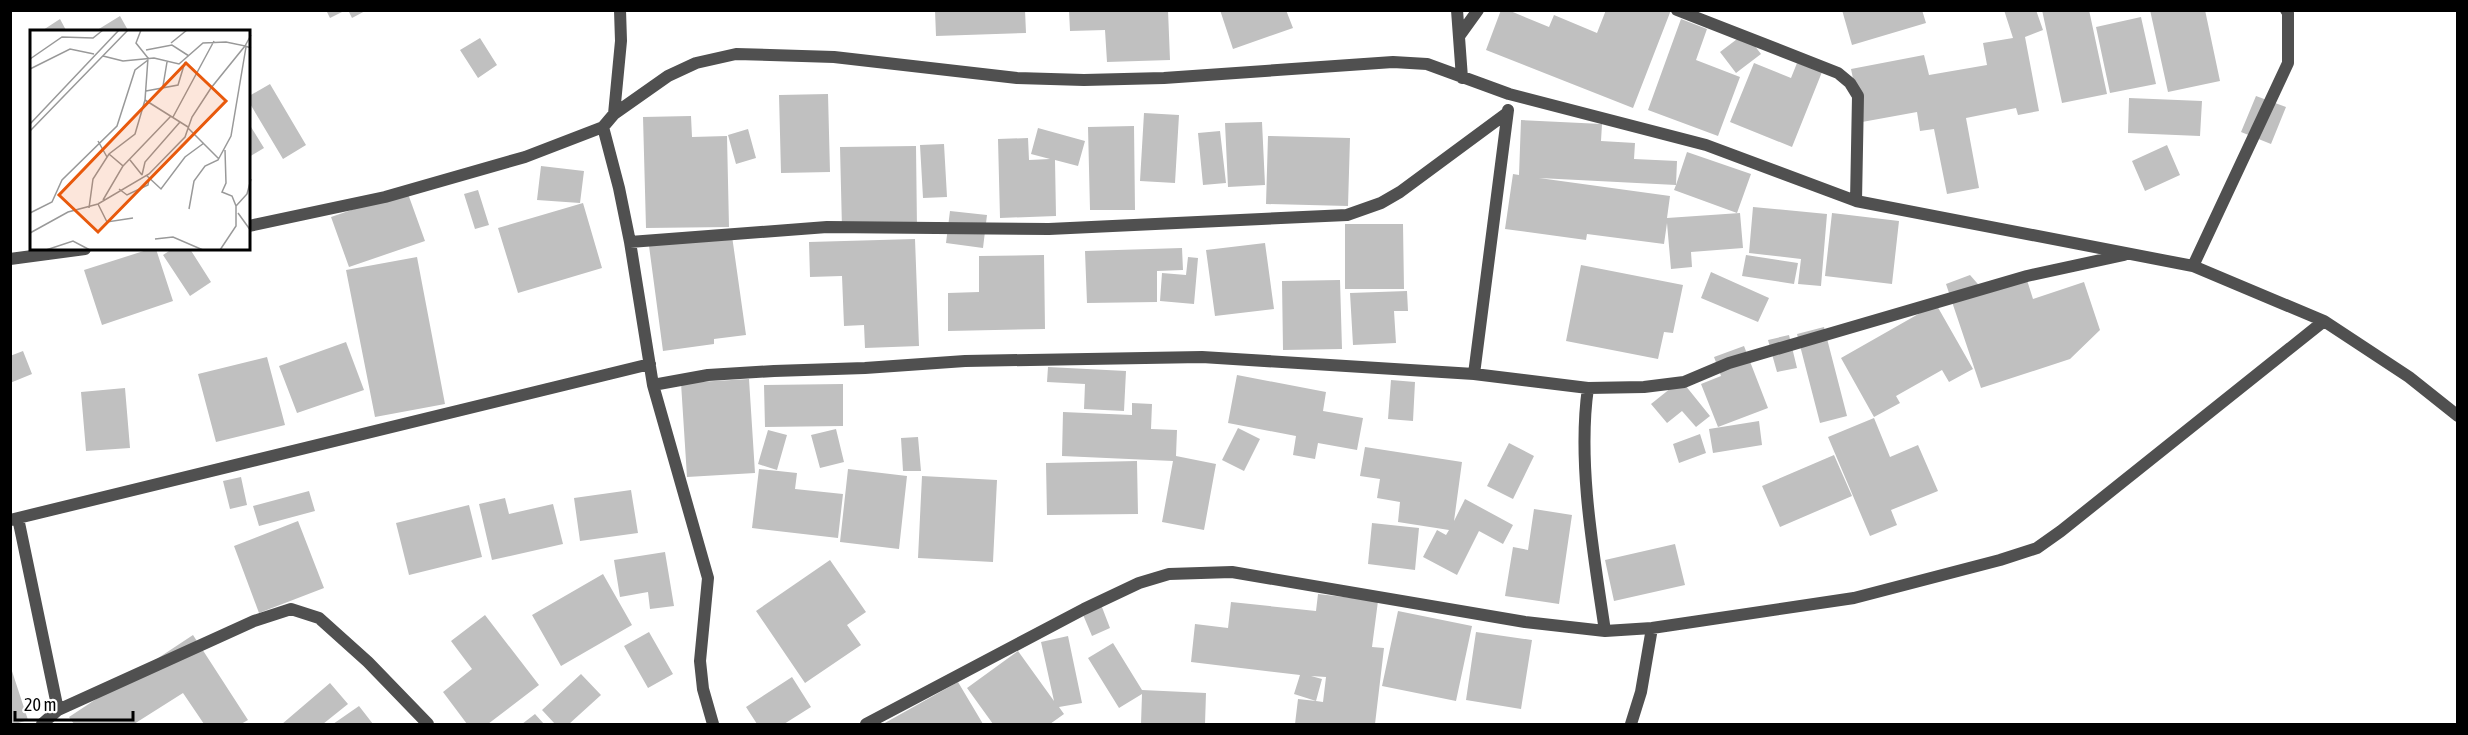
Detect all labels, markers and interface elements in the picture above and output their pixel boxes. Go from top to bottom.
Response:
inset map [30,30,250,250]
scale bar [15,684,134,722]
text: 20 m [24,694,56,715]

